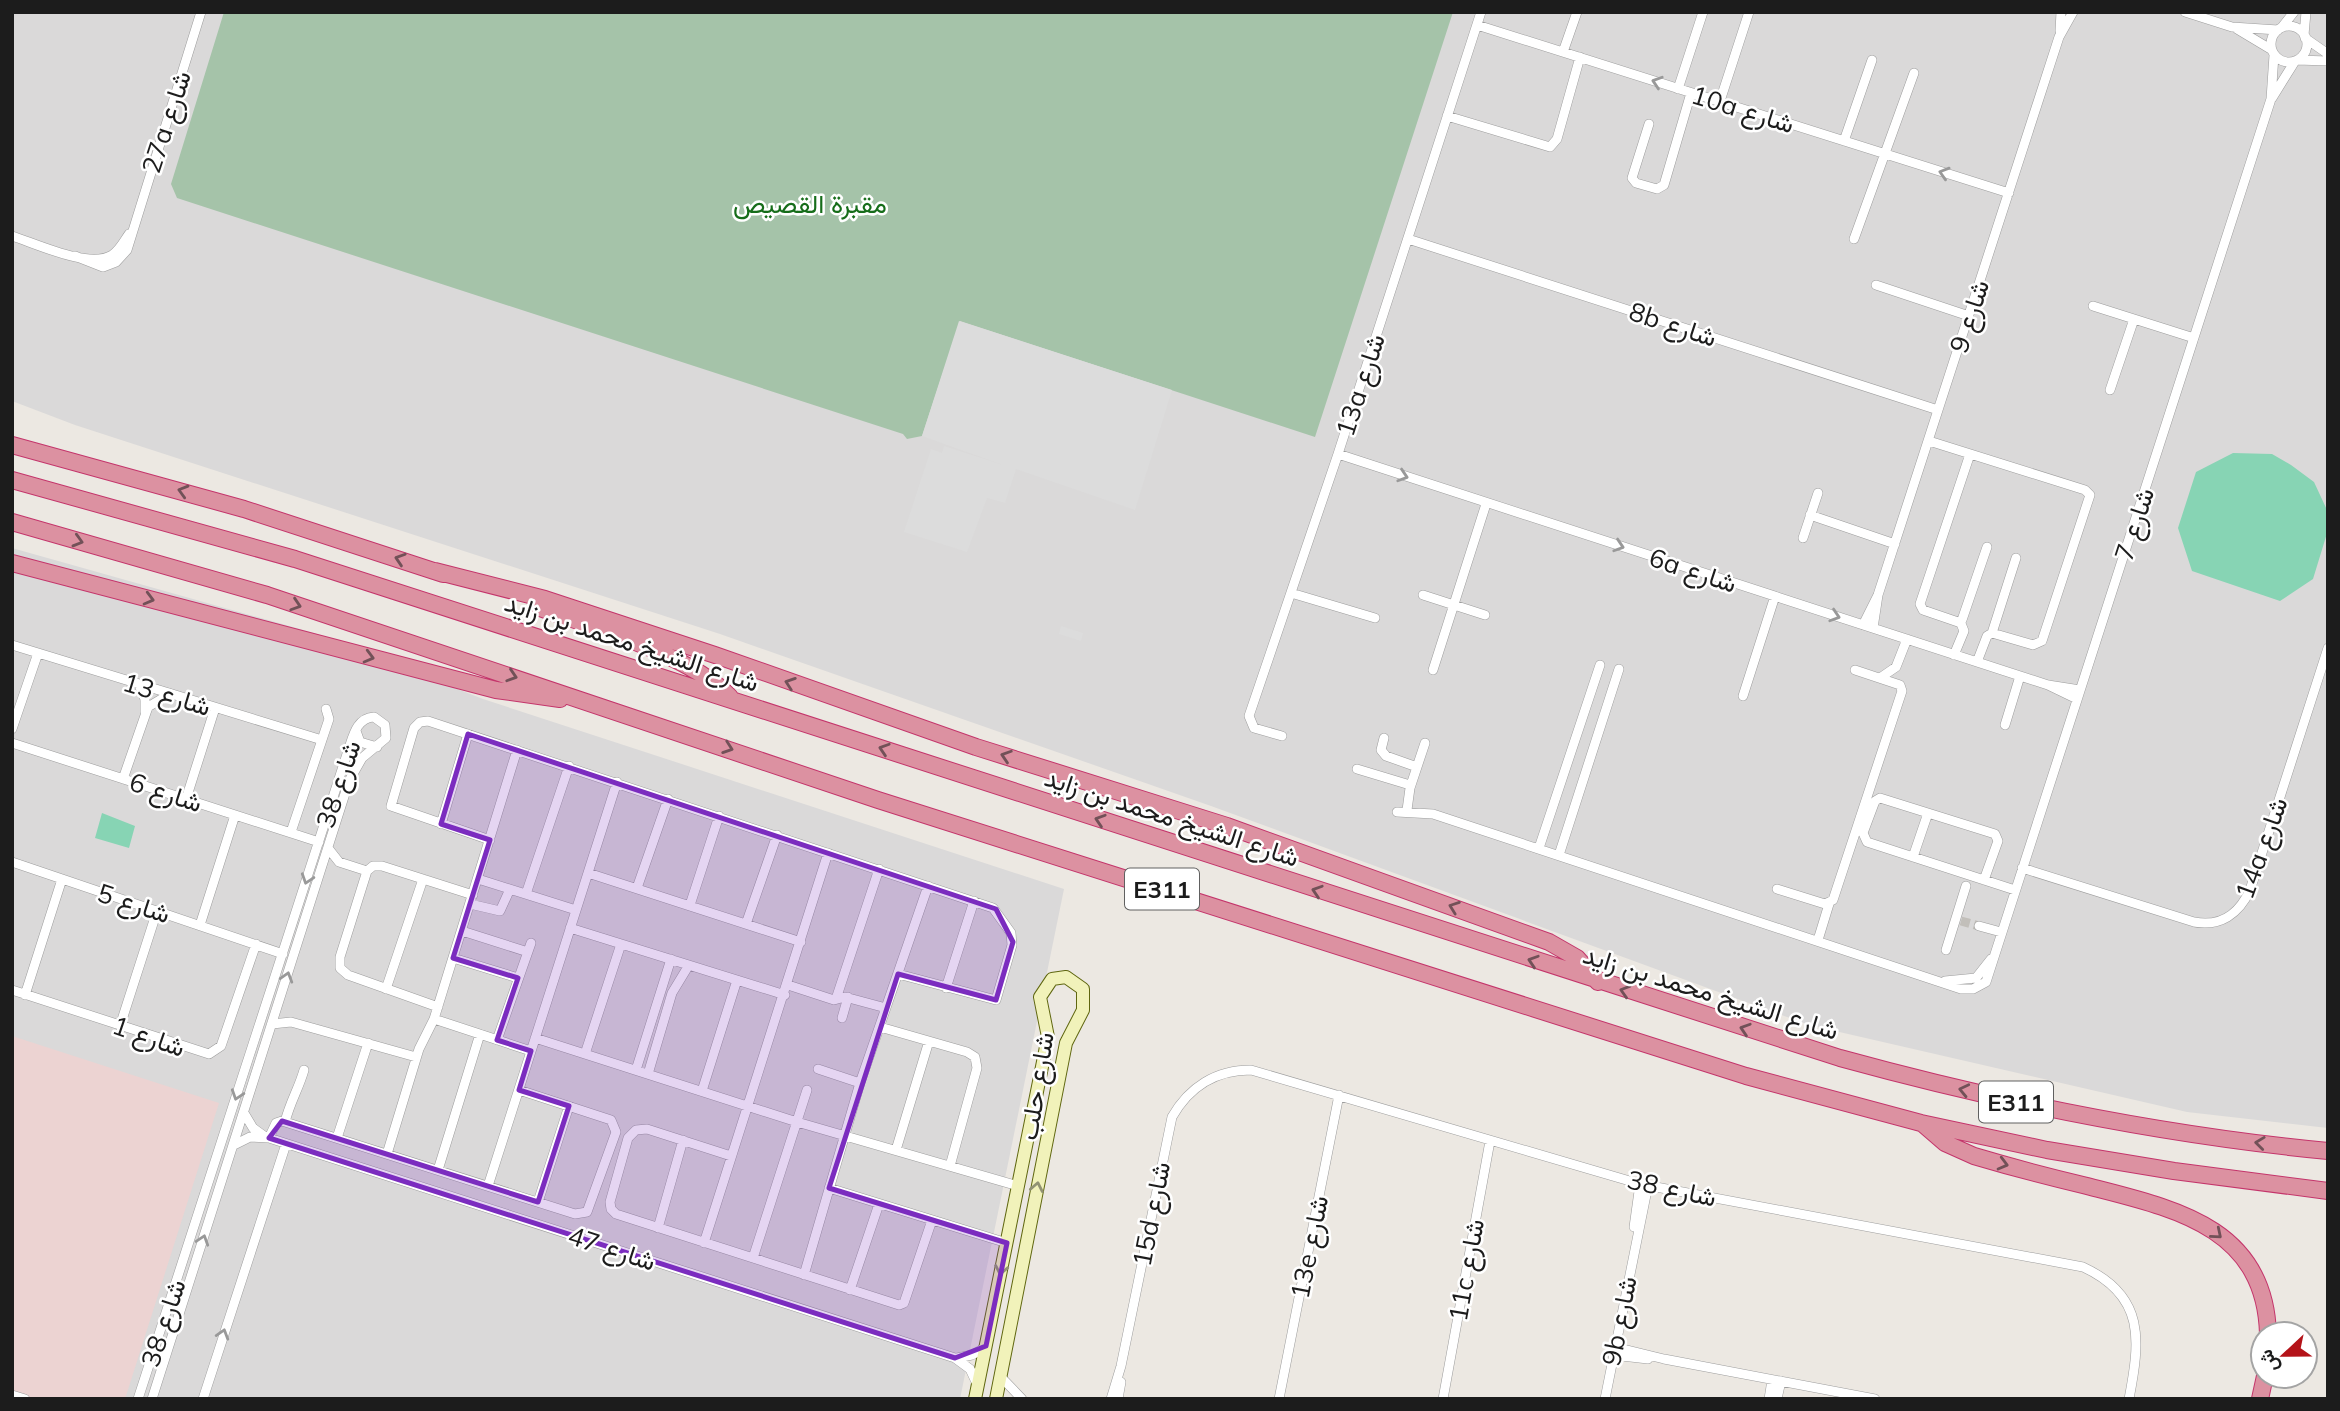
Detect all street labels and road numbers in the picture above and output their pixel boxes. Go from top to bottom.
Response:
street label: 27a شارع [134,67,200,178]
street label: 10a شارع [1687,78,1798,142]
street label: شارع 9 [1942,275,1998,357]
street label: 8b شارع [1624,294,1721,356]
street label: 13a شارع [1328,330,1394,441]
street label: شارع 7 [2107,483,2163,565]
street label: 6a شارع [1644,540,1741,602]
street label: شارع الشيخ محمد بن زايد [500,585,763,701]
street label: شارع 13 [118,665,215,725]
street label: شارع 38 [308,736,370,833]
street label: شارع الشيخ محمد بن زايد [1040,760,1303,876]
street label: شارع 6 [125,765,207,821]
street label: 14a شارع [2227,793,2296,904]
road number: E311 [1125,868,1199,909]
street label: شارع 5 [93,876,175,932]
street label: شارع الشيخ محمد بن زايد [1579,937,1843,1048]
street label: شارع 1 [108,1008,190,1066]
street label: شارع حلب [1011,1030,1063,1143]
road number: E311 [1979,1082,2053,1122]
street label: 15d شارع [1125,1159,1179,1270]
street label: شارع 38 [1624,1162,1720,1215]
street label: 13e شارع [1283,1193,1337,1302]
street label: 11c شارع [1441,1216,1493,1324]
street label: شارع 47 [563,1218,660,1280]
street label: 9b شارع [1594,1274,1646,1369]
street label: شارع 38 [133,1275,195,1372]

